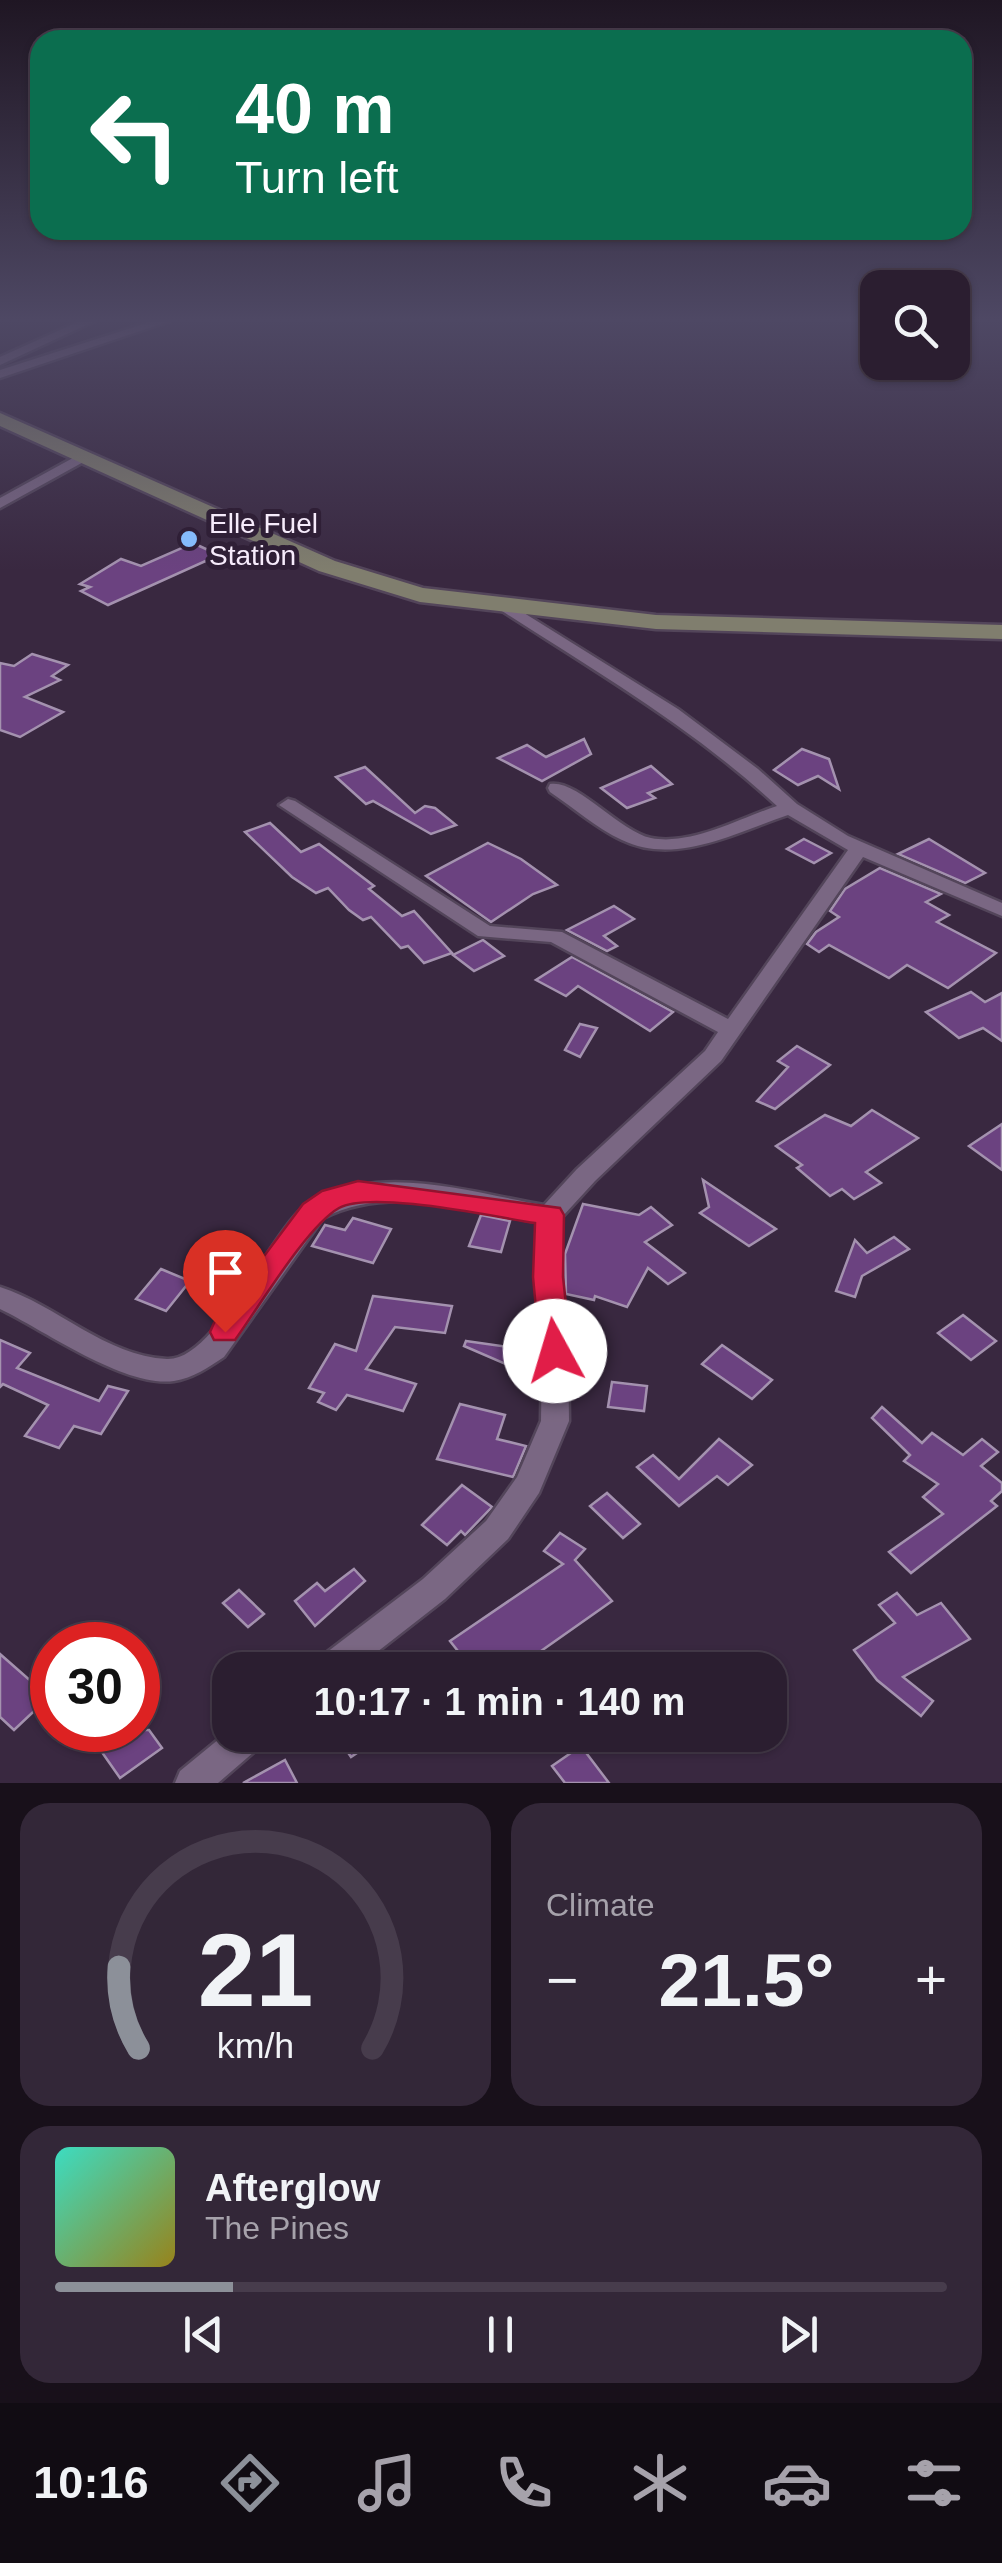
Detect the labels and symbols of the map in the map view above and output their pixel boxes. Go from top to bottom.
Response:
place label: Elle Fuel Station [209,508,318,571]
marker: Elle Fuel Station [178,528,200,550]
pin [183,1230,268,1333]
position arrow [503,1299,607,1403]
speed limit sign: 30 [30,1622,160,1752]

